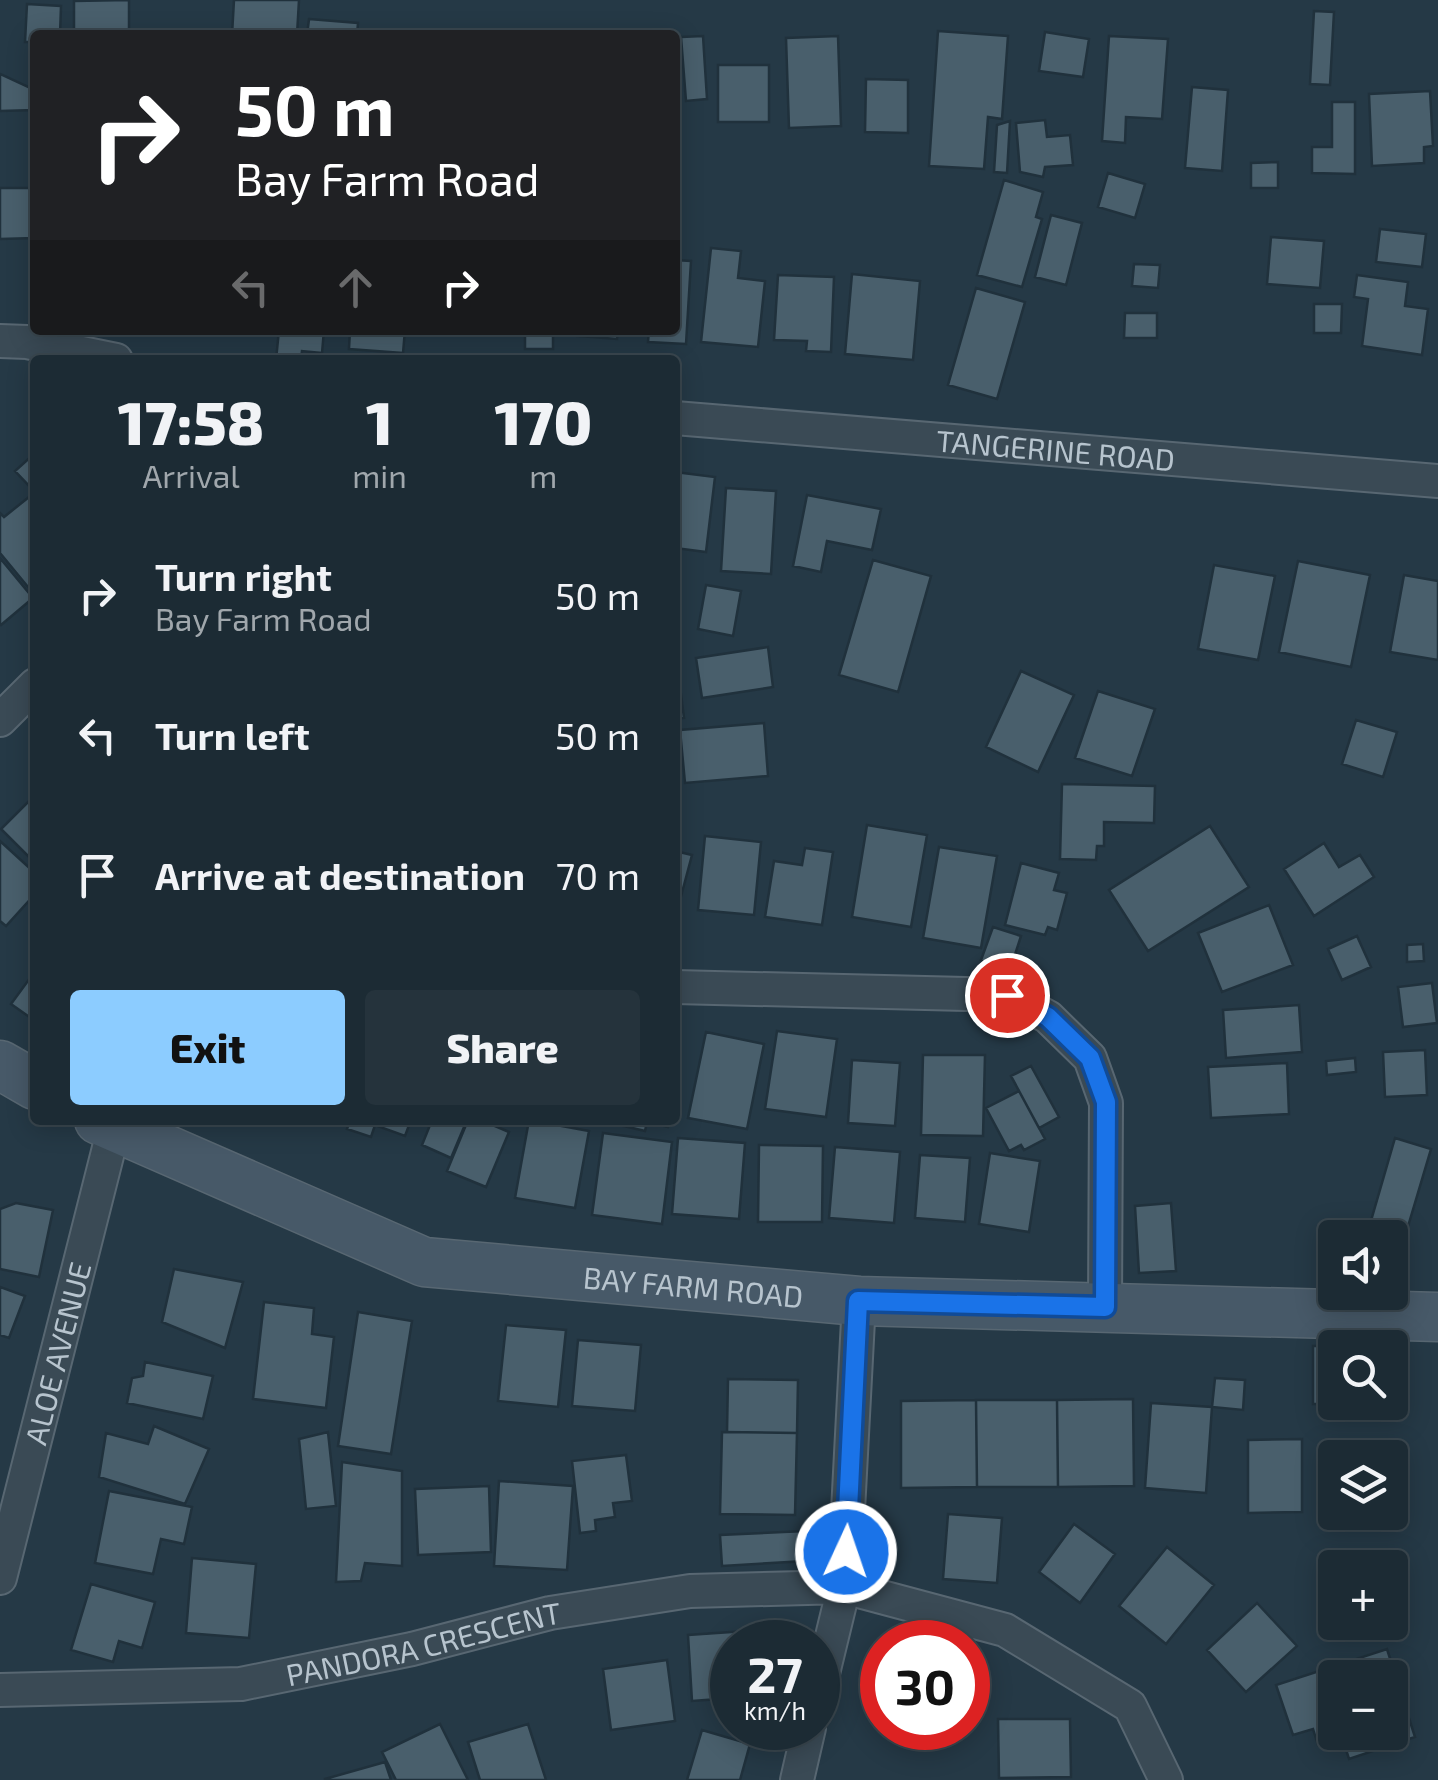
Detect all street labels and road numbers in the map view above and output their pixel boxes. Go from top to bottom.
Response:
street label: TANGERINE ROAD [935,422,1176,477]
street label: ALOE AVENUE [17,1258,97,1448]
street label: BAY FARM ROAD [582,1258,805,1314]
street label: PANDORA CRESCENT [283,1594,563,1692]

